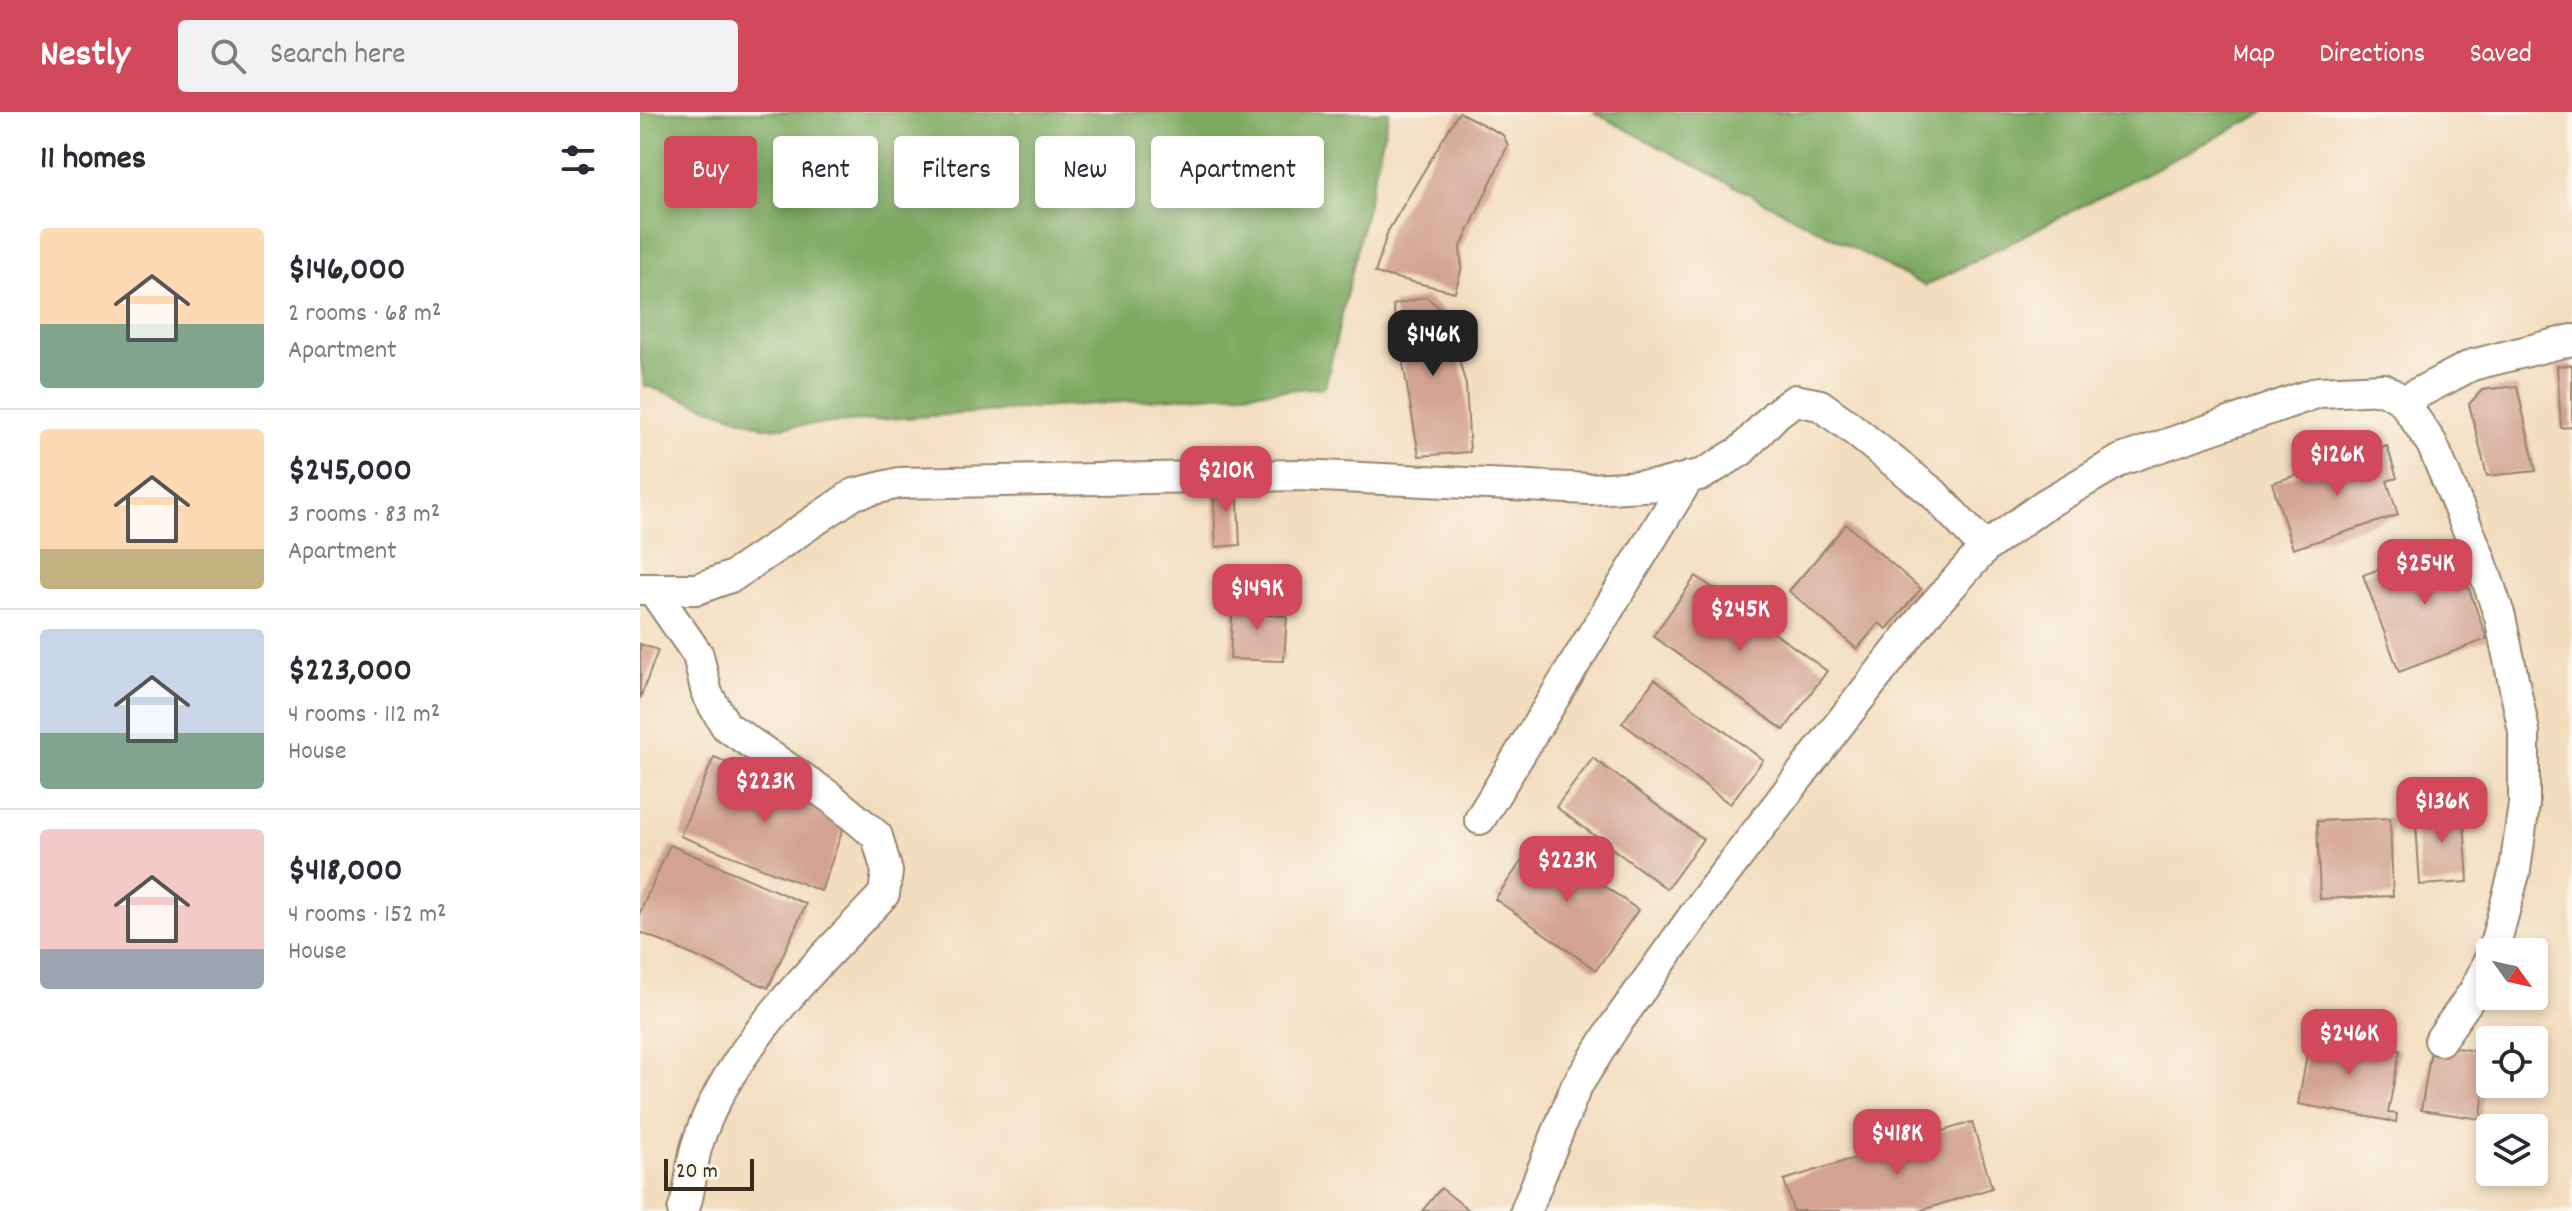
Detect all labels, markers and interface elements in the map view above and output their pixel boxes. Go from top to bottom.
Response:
search box [178,20,738,92]
text: Nestly [40,29,130,84]
icon: search [206,34,250,78]
text: Search here [270,35,406,78]
text: Map [2233,36,2275,76]
text: Directions [2319,36,2425,76]
text: Saved [2469,36,2532,76]
text: 11 homes [40,136,146,185]
chip: Buy [664,136,757,208]
chip: Rent [773,136,878,208]
chip: Filters [894,136,1019,208]
chip: New [1035,136,1135,208]
chip: Apartment [1151,136,1324,208]
icon: filters [556,138,600,182]
text: $146,000 [288,247,406,296]
icon: home [104,260,200,356]
text: 2 rooms · 68 m² [288,296,441,333]
pin: $146K [1377,310,1489,378]
text: $146K [1406,317,1460,354]
text: Apartment [288,333,397,370]
pin: $126K [2281,430,2393,498]
text: $126K [2310,437,2365,474]
pin: $210K [1170,446,1282,514]
text: $245,000 [288,448,412,497]
text: $210K [1198,453,1254,490]
icon: home [104,461,200,557]
text: 3 rooms · 83 m² [288,497,440,534]
text: Apartment [288,534,397,571]
pin: $254K [2369,539,2481,607]
text: $254K [2395,546,2455,583]
pin: $149K [1201,564,1313,632]
text: $149K [1230,571,1284,608]
pin: $245K [1684,585,1796,653]
text: $245K [1710,592,1770,629]
text: $223,000 [288,648,412,697]
icon: home [104,661,200,757]
text: 4 rooms · 112 m² [288,697,440,734]
text: House [288,734,346,771]
pin: $223K [709,757,821,825]
text: $223K [735,764,795,801]
pin: $136K [2386,777,2498,845]
text: $136K [2414,784,2470,821]
pin: $223K [1511,836,1623,904]
text: $223K [1537,843,1597,880]
text: $418,000 [288,848,402,897]
icon: home [104,861,200,957]
text: 4 rooms · 152 m² [288,897,447,934]
text: House [288,934,346,971]
north arrow [2476,938,2548,1010]
map controls [2476,938,2548,1186]
pin: $246K [2293,1009,2405,1077]
text: $246K [2319,1016,2379,1053]
button: locate [2476,1026,2548,1098]
pin: $418K [1841,1109,1953,1177]
button: layers [2476,1114,2548,1186]
text: $418K [1871,1116,1923,1153]
scale bar [664,1155,754,1191]
text: 20 m [676,1157,718,1188]

